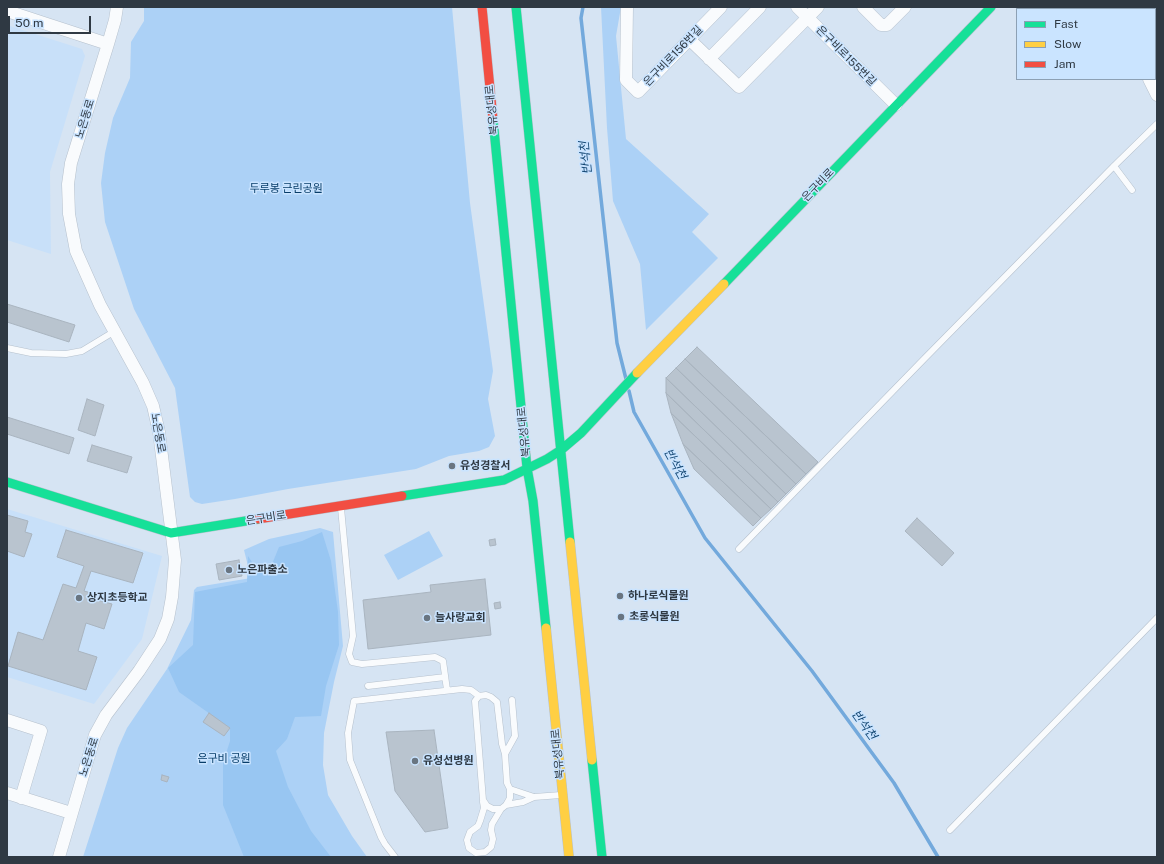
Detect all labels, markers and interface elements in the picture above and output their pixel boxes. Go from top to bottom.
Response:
scale bar [10,8,93,34]
legend [1016,8,1156,80]
text: 50 m [15,16,43,30]
text: Fast [1054,17,1078,31]
street label: 은구비로156번길 [641,23,705,89]
street label: 은구비로155번길 [813,23,879,89]
text: Slow [1054,37,1081,51]
text: Jam [1054,57,1076,71]
street label: 북유성대로 [483,84,501,136]
street label: 노은동로 [73,98,97,140]
water label: 반석천 [577,141,595,175]
street label: 은구비로 [799,166,837,204]
park label: 두루봉 근린공원 [249,182,323,196]
street label: 북유성대로 [515,406,533,458]
street label: 노은동로 [148,412,168,454]
water label: 반석천 [661,446,689,482]
place label: 유성경찰서 [460,459,511,473]
marker: 유성경찰서 [447,461,457,471]
street label: 은구비로 [245,508,287,528]
place label: 노은파출소 [237,563,288,577]
marker: 노은파출소 [224,565,234,575]
place label: 하나로식물원 [628,589,689,603]
place label: 상지초등학교 [87,591,148,605]
marker: 하나로식물원 [615,591,625,601]
marker: 상지초등학교 [74,593,84,603]
place label: 초롱식물원 [629,610,680,624]
place label: 늘사랑교회 [435,611,486,625]
marker: 초롱식물원 [616,612,626,622]
marker: 늘사랑교회 [422,613,432,623]
water label: 반석천 [848,707,880,743]
street label: 북유성대로 [549,728,567,780]
street label: 노은동로 [76,736,102,778]
park label: 은구비 공원 [197,752,251,766]
place label: 유성선병원 [423,754,474,768]
marker: 유성선병원 [410,756,420,766]

